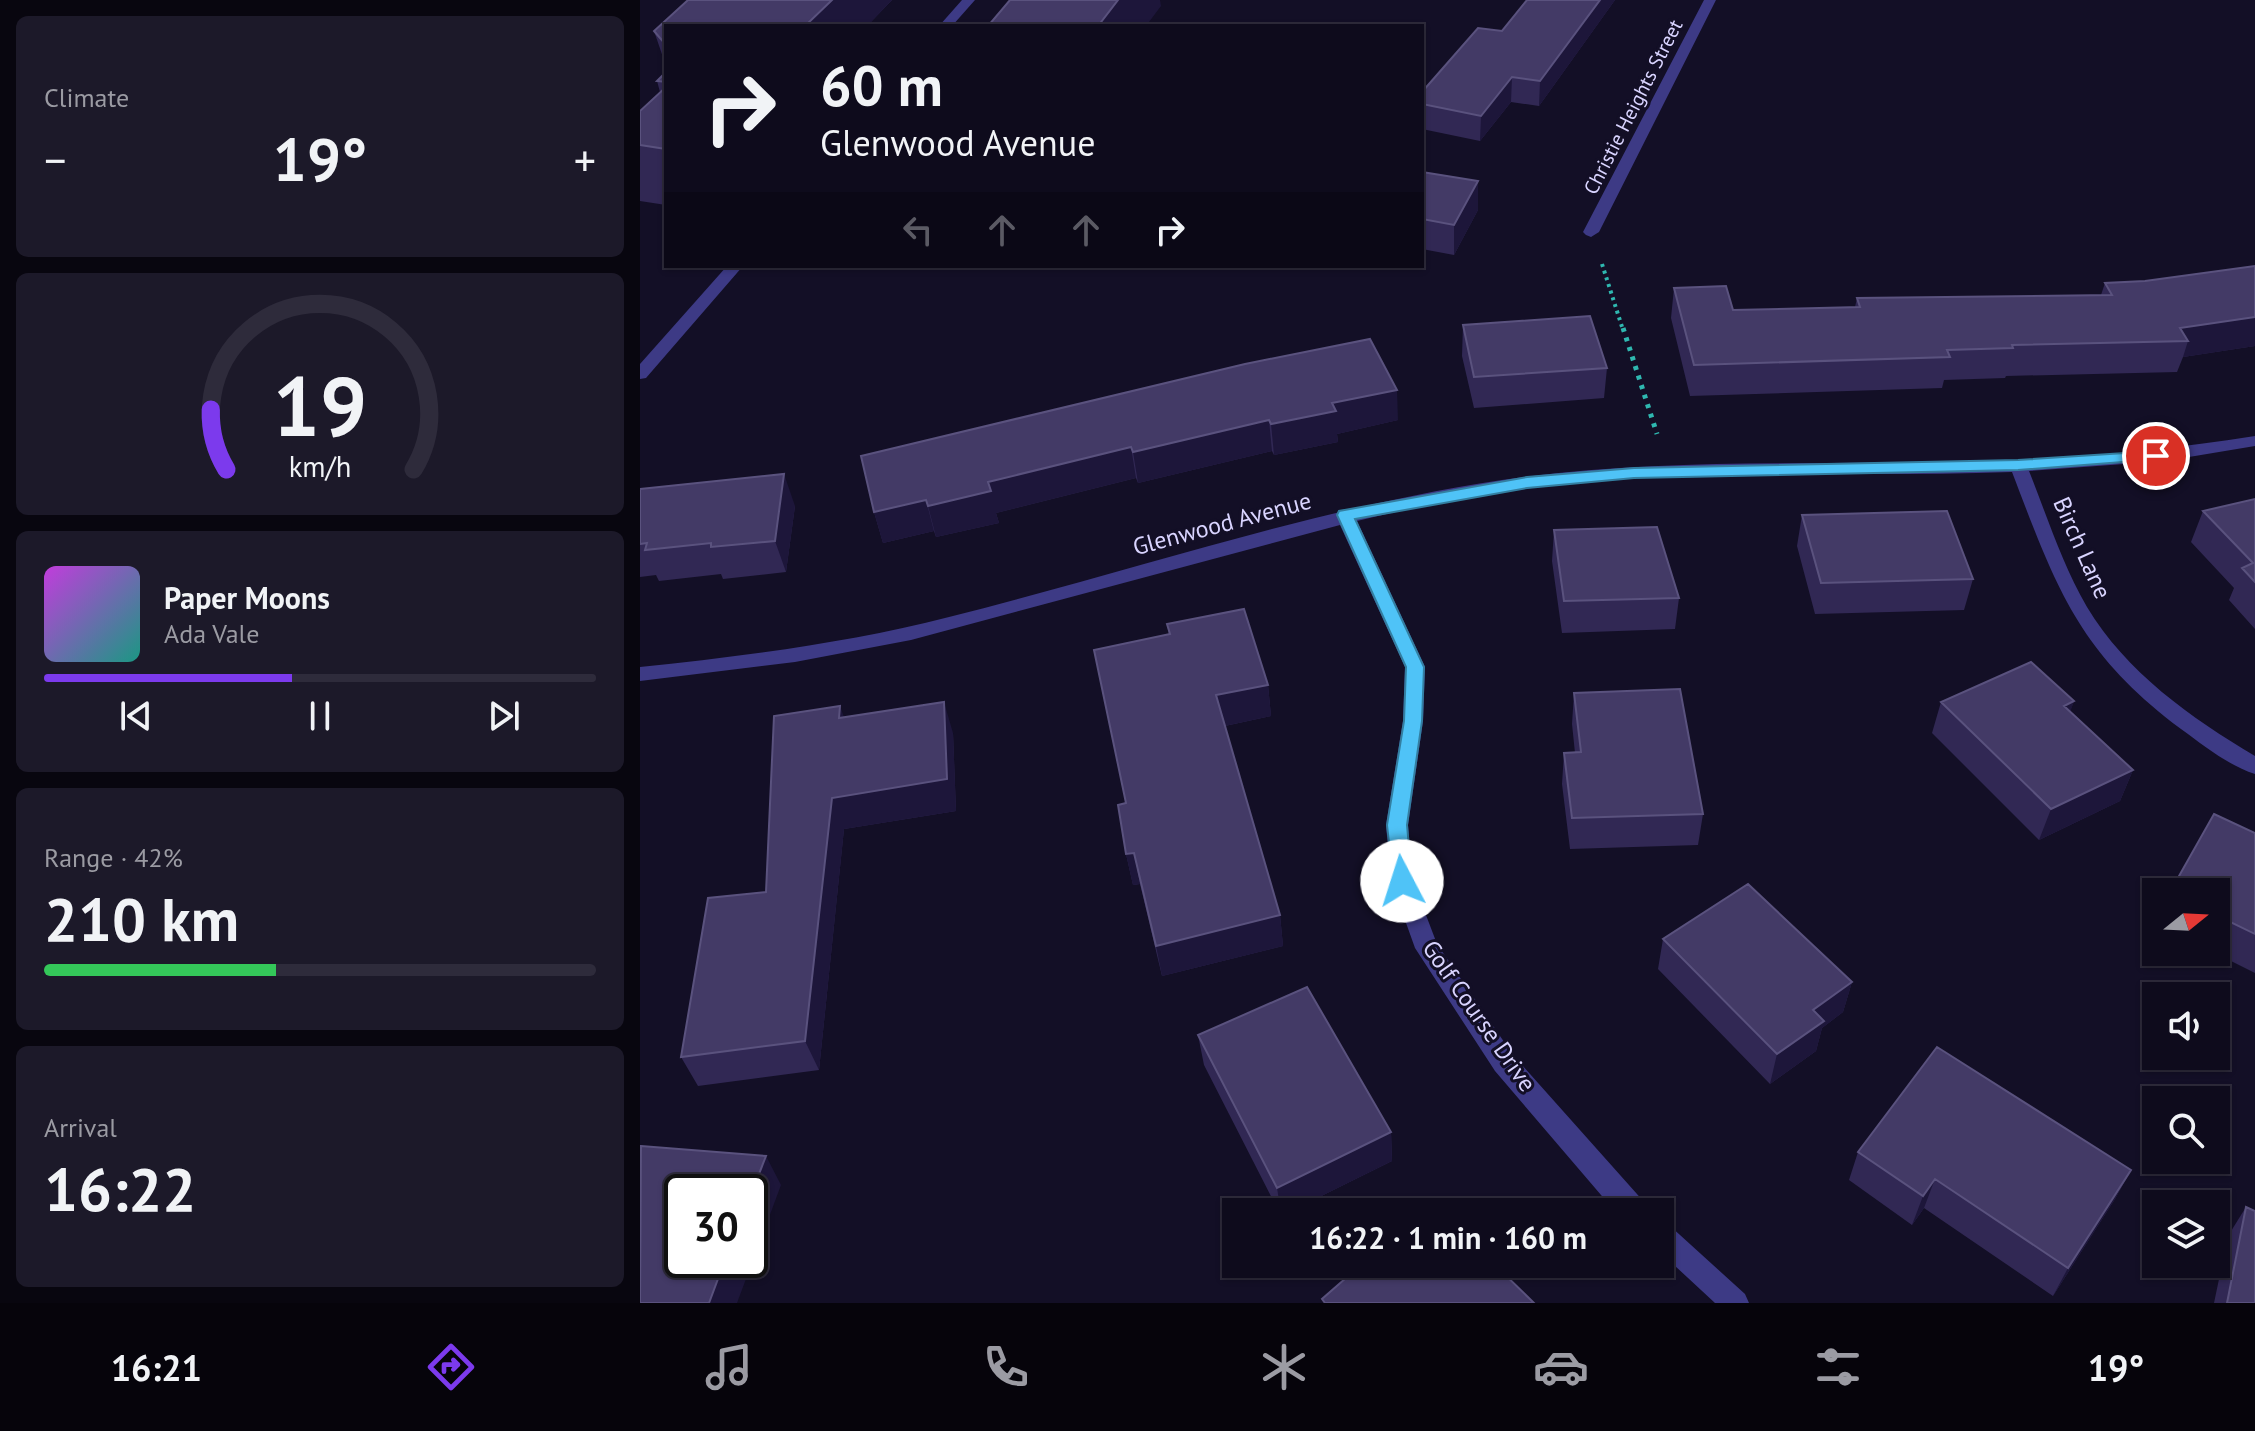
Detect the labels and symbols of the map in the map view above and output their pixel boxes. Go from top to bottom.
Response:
street label: Christie Heights Street [1578,15,1688,199]
pin [2122,422,2190,490]
street label: Glenwood Avenue [1129,485,1315,562]
street label: Birch Lane [2046,492,2119,603]
position arrow [1360,839,1444,923]
north arrow [2142,878,2230,966]
street label: Golf Course Drive [1416,934,1543,1097]
speed limit sign: 30 [664,1174,768,1278]

